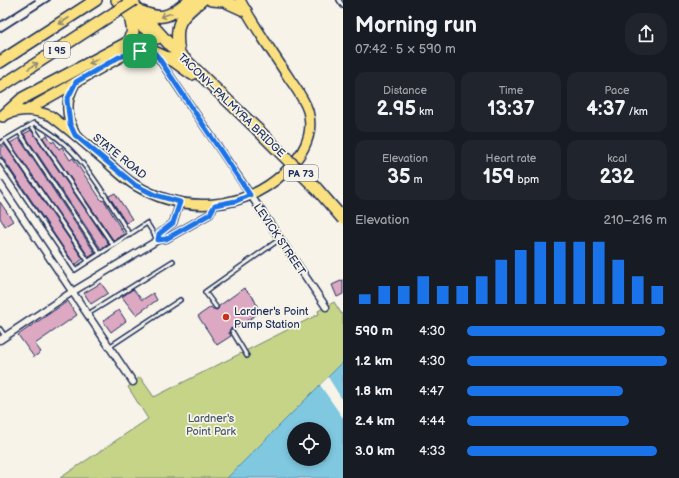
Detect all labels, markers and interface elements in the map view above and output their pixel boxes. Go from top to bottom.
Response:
one-way arrow [160,12,173,19]
text: Morning run [355,12,477,39]
button: share [625,13,667,55]
one-way arrow [59,17,70,25]
pin [123,34,157,68]
icon: arrive [129,40,151,62]
text: 07:42 · 5 × 590 m [355,41,456,57]
road number: I 95 [44,42,70,58]
street label: TACONY–PALMYRA BRIDGE [175,51,288,160]
one-way arrow [88,58,100,66]
one-way arrow [27,62,39,70]
text: Distance [383,84,427,97]
text: Time [499,84,523,97]
text: Pace [604,84,630,97]
text: 2.95 [376,97,416,121]
text: 13:37 [487,97,535,121]
text: 4:37 [586,97,625,121]
text: km [416,105,434,118]
text: /km [625,105,648,118]
street label: STATE ROAD [90,131,149,182]
text: Elevation [382,152,428,165]
text: Heart rate [486,152,536,165]
text: kcal [607,152,627,165]
road number: PA 73 [284,165,318,181]
text: 35 [387,165,411,189]
text: 159 [483,165,515,189]
text: 232 [599,165,635,189]
text: m [411,173,423,186]
text: bpm [515,173,539,186]
street label: LEVICK STREET [251,201,309,278]
text: Elevation [355,212,409,228]
text: 210–216 m [604,212,667,228]
place label: Lardner's Point Pump Station [234,305,309,331]
marker: Lardner's Point Pump Station [221,312,231,322]
text: 590 m [355,323,393,339]
text: 4:30 [419,323,445,339]
text: 1.2 km [355,353,393,369]
text: 4:30 [419,353,445,369]
text: 1.8 km [355,383,393,399]
text: 4:47 [419,383,444,399]
park label: Lardner's Point Park [186,412,237,438]
text: 2.4 km [355,413,395,429]
text: 4:44 [419,413,445,429]
map controls [287,422,331,466]
button: locate [287,422,331,466]
text: 3.0 km [355,443,395,459]
text: 4:33 [419,443,446,459]

